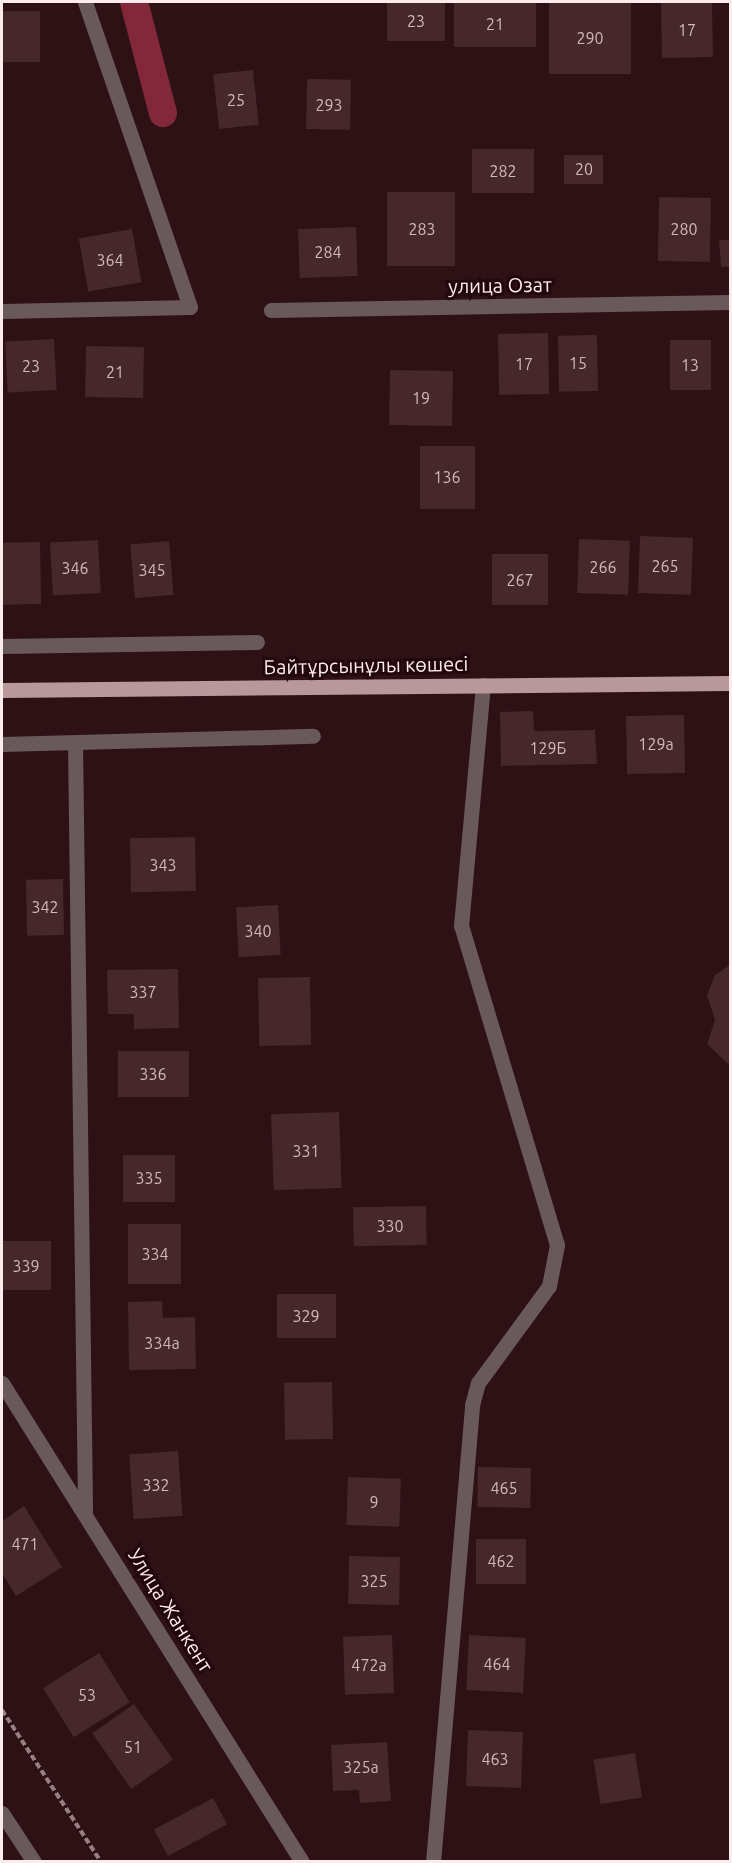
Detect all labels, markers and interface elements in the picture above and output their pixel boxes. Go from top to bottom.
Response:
house number: 23 [407,11,425,31]
house number: 21 [486,14,504,34]
house number: 17 [678,20,696,40]
house number: 290 [576,28,604,48]
house number: 25 [227,90,245,110]
house number: 293 [315,95,343,115]
house number: 20 [575,159,593,179]
house number: 282 [489,161,517,181]
house number: 283 [408,219,436,239]
house number: 280 [670,219,698,239]
house number: 284 [314,242,342,262]
house number: 364 [96,250,124,270]
street label: улица Озат [448,272,552,298]
house number: 15 [569,353,587,373]
house number: 17 [515,354,533,374]
house number: 13 [681,355,699,375]
house number: 23 [22,356,40,376]
house number: 21 [106,362,124,382]
house number: 19 [412,388,430,408]
house number: 136 [433,467,461,487]
house number: 265 [651,556,679,576]
house number: 266 [589,557,617,577]
house number: 346 [61,558,89,578]
house number: 345 [138,560,166,580]
house number: 267 [506,570,534,590]
street label: Байтұрсынұлы көшесі [264,651,468,679]
house number: 129а [638,734,674,754]
house number: 129Б [530,738,566,758]
house number: 343 [149,855,177,875]
house number: 342 [31,897,59,917]
house number: 340 [244,921,272,941]
house number: 337 [129,982,157,1002]
house number: 336 [139,1064,167,1084]
house number: 331 [292,1141,320,1161]
house number: 335 [135,1168,163,1188]
house number: 330 [376,1216,404,1236]
house number: 334 [141,1244,169,1264]
house number: 339 [12,1256,40,1276]
house number: 329 [292,1306,320,1326]
house number: 334а [144,1333,180,1353]
house number: 332 [142,1475,170,1495]
house number: 465 [490,1478,518,1498]
house number: 9 [369,1492,379,1512]
house number: 471 [11,1534,39,1554]
street label: Улица Жанкент [123,1544,219,1676]
house number: 462 [487,1551,515,1571]
house number: 325 [360,1571,388,1591]
house number: 464 [483,1654,511,1674]
house number: 472а [351,1655,387,1675]
house number: 53 [78,1685,96,1705]
house number: 51 [124,1737,142,1757]
house number: 463 [481,1749,509,1769]
house number: 325а [343,1757,379,1777]

